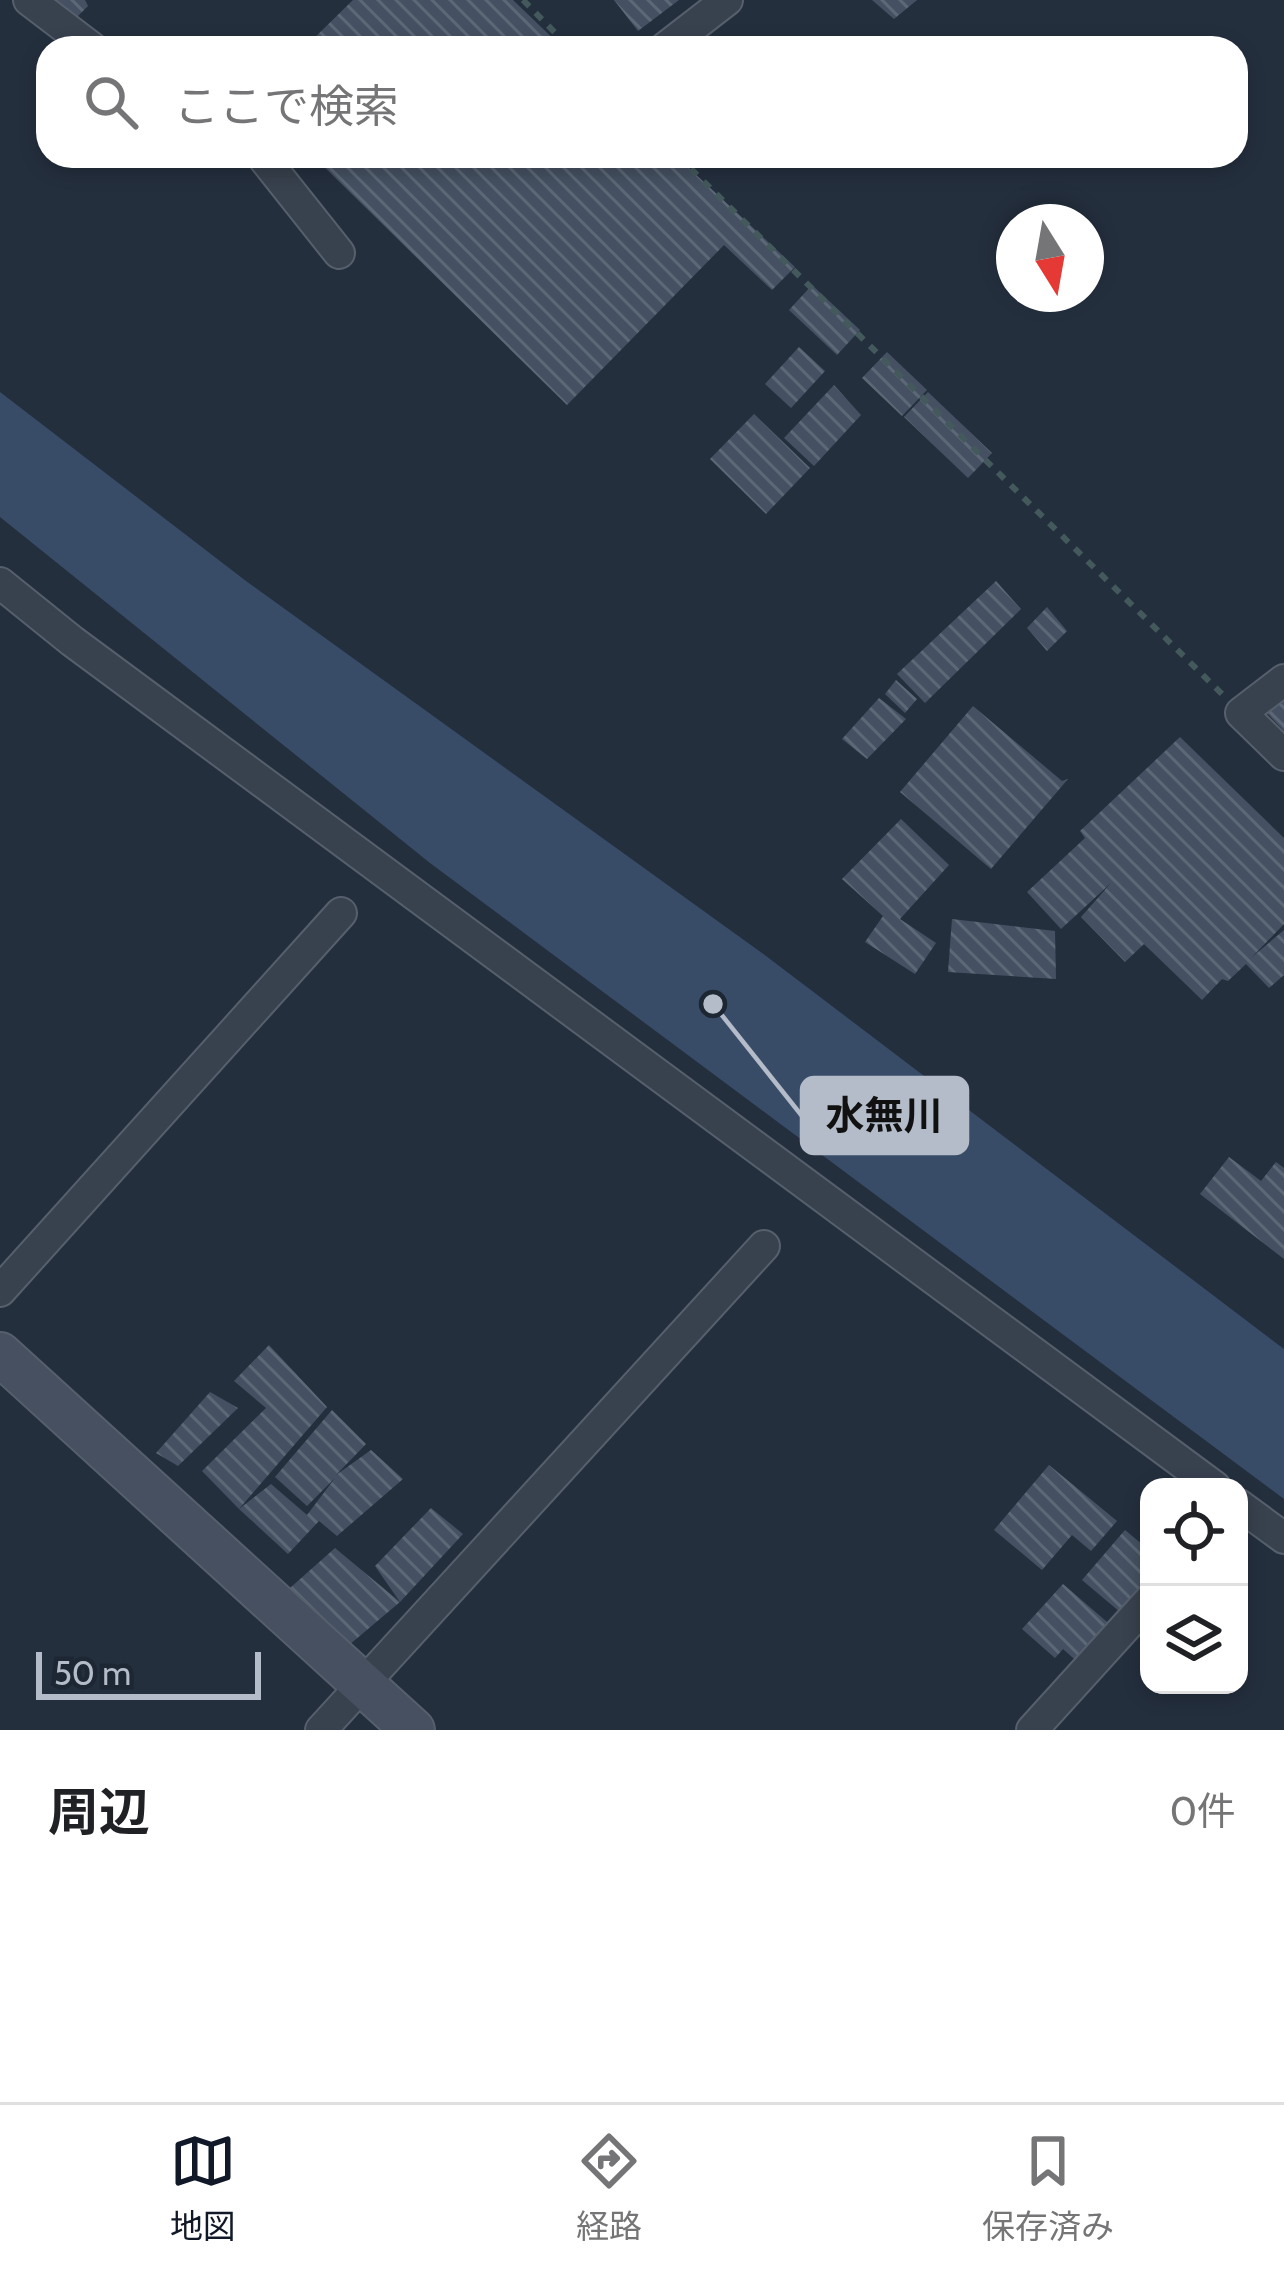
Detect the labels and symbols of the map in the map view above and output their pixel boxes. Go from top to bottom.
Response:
north arrow [996,204,1104,312]
callout: 水無川 [802,1078,967,1153]
text: 水無川 [825,1091,943,1139]
scale bar [36,1646,261,1699]

